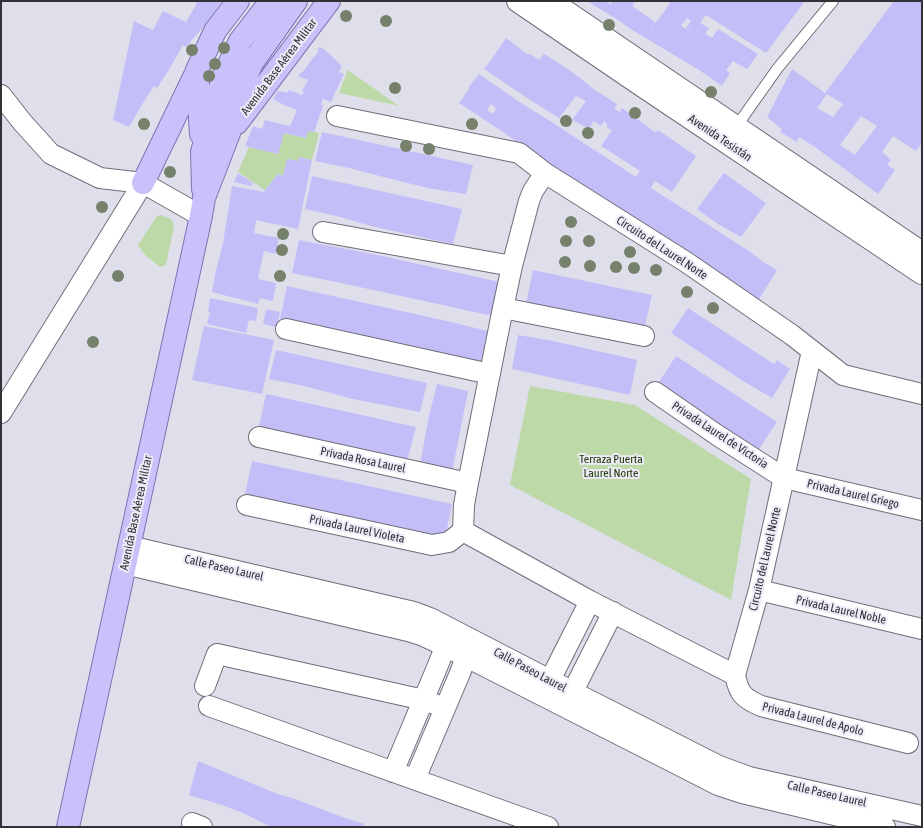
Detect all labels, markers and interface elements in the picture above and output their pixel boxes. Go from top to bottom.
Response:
street label: Avenida Base Aérea Militar [238,16,320,118]
street label: Avenida Tesistán [685,111,755,165]
street label: Circuito del Laurel Norte [614,213,710,283]
street label: Privada Laurel de Victoria [669,398,771,472]
street label: Privada Rosa Laurel [319,444,407,476]
park label: Terraza Puerta Laurel Norte [579,452,643,480]
street label: Avenida Base Aérea Militar [117,454,155,572]
street label: Privada Laurel Griego [806,476,900,512]
street label: Circuito del Laurel Norte [746,506,784,612]
street label: Privada Laurel Violeta [308,512,406,546]
street label: Calle Paseo Laurel [183,552,265,584]
street label: Privada Laurel Noble [794,593,888,627]
street label: Calle Paseo Laurel [491,645,569,695]
street label: Privada Laurel de Apolo [761,699,865,739]
street label: Calle Paseo Laurel [786,778,868,810]

